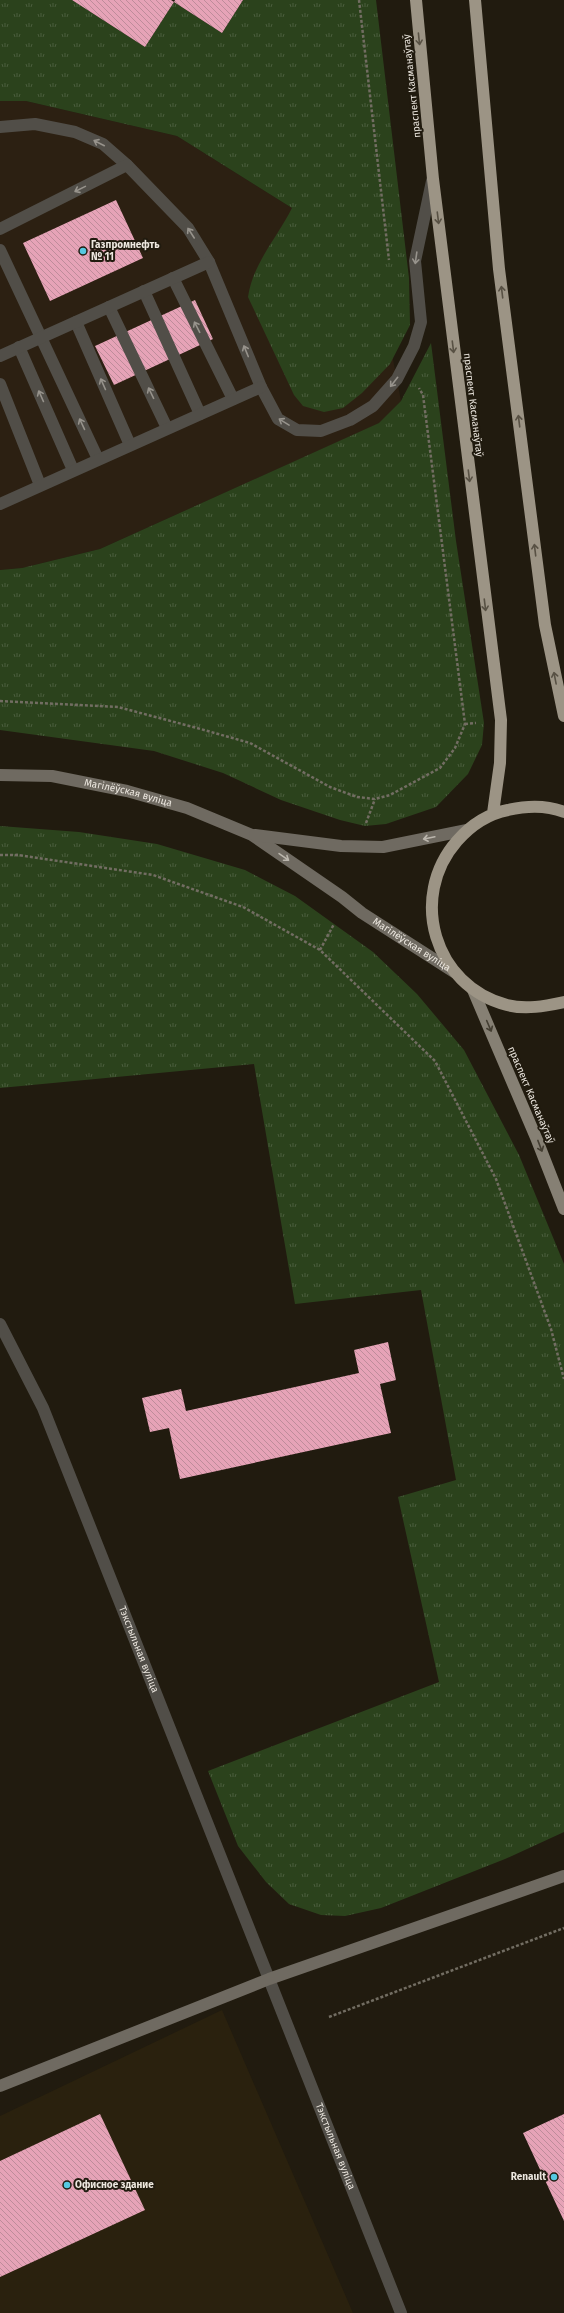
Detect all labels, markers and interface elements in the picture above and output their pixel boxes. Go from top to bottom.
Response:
one-way arrow [416,32,423,45]
street label: праспект Касманаўтаў [401,33,423,138]
one-way arrow [93,139,105,146]
one-way arrow [74,186,86,193]
one-way arrow [434,211,441,224]
one-way arrow [187,228,195,239]
place label: Газпромнефть № 11 [91,239,160,263]
marker: Газпромнефть № 11 [78,246,88,256]
one-way arrow [412,251,420,264]
one-way arrow [498,286,506,299]
one-way arrow [193,321,200,333]
one-way arrow [450,340,457,353]
one-way arrow [242,345,250,357]
street label: праспект Касманаўтаў [461,353,485,458]
one-way arrow [390,376,399,387]
one-way arrow [99,378,106,390]
one-way arrow [147,387,154,399]
one-way arrow [37,390,44,402]
one-way arrow [515,415,522,428]
one-way arrow [78,418,85,430]
one-way arrow [278,418,289,427]
one-way arrow [465,469,473,482]
one-way arrow [531,544,539,557]
one-way arrow [481,598,489,611]
one-way arrow [551,672,559,685]
street label: Магілёўская вуліца [83,777,173,809]
one-way arrow [423,834,436,842]
one-way arrow [278,853,289,861]
street label: Магілёўская вуліца [370,915,453,974]
one-way arrow [485,1020,493,1032]
street label: праспект Касманаўтаў [505,1045,557,1145]
one-way arrow [536,1139,544,1151]
street label: Тэкстыльная вуліца [116,1604,161,1694]
street label: Тэкстыльная вуліца [313,2101,358,2191]
place label: Renault [511,2171,546,2183]
marker: Renault [549,2172,559,2182]
place label: Офисное здание [75,2179,154,2191]
marker: Офисное здание [62,2180,72,2190]

